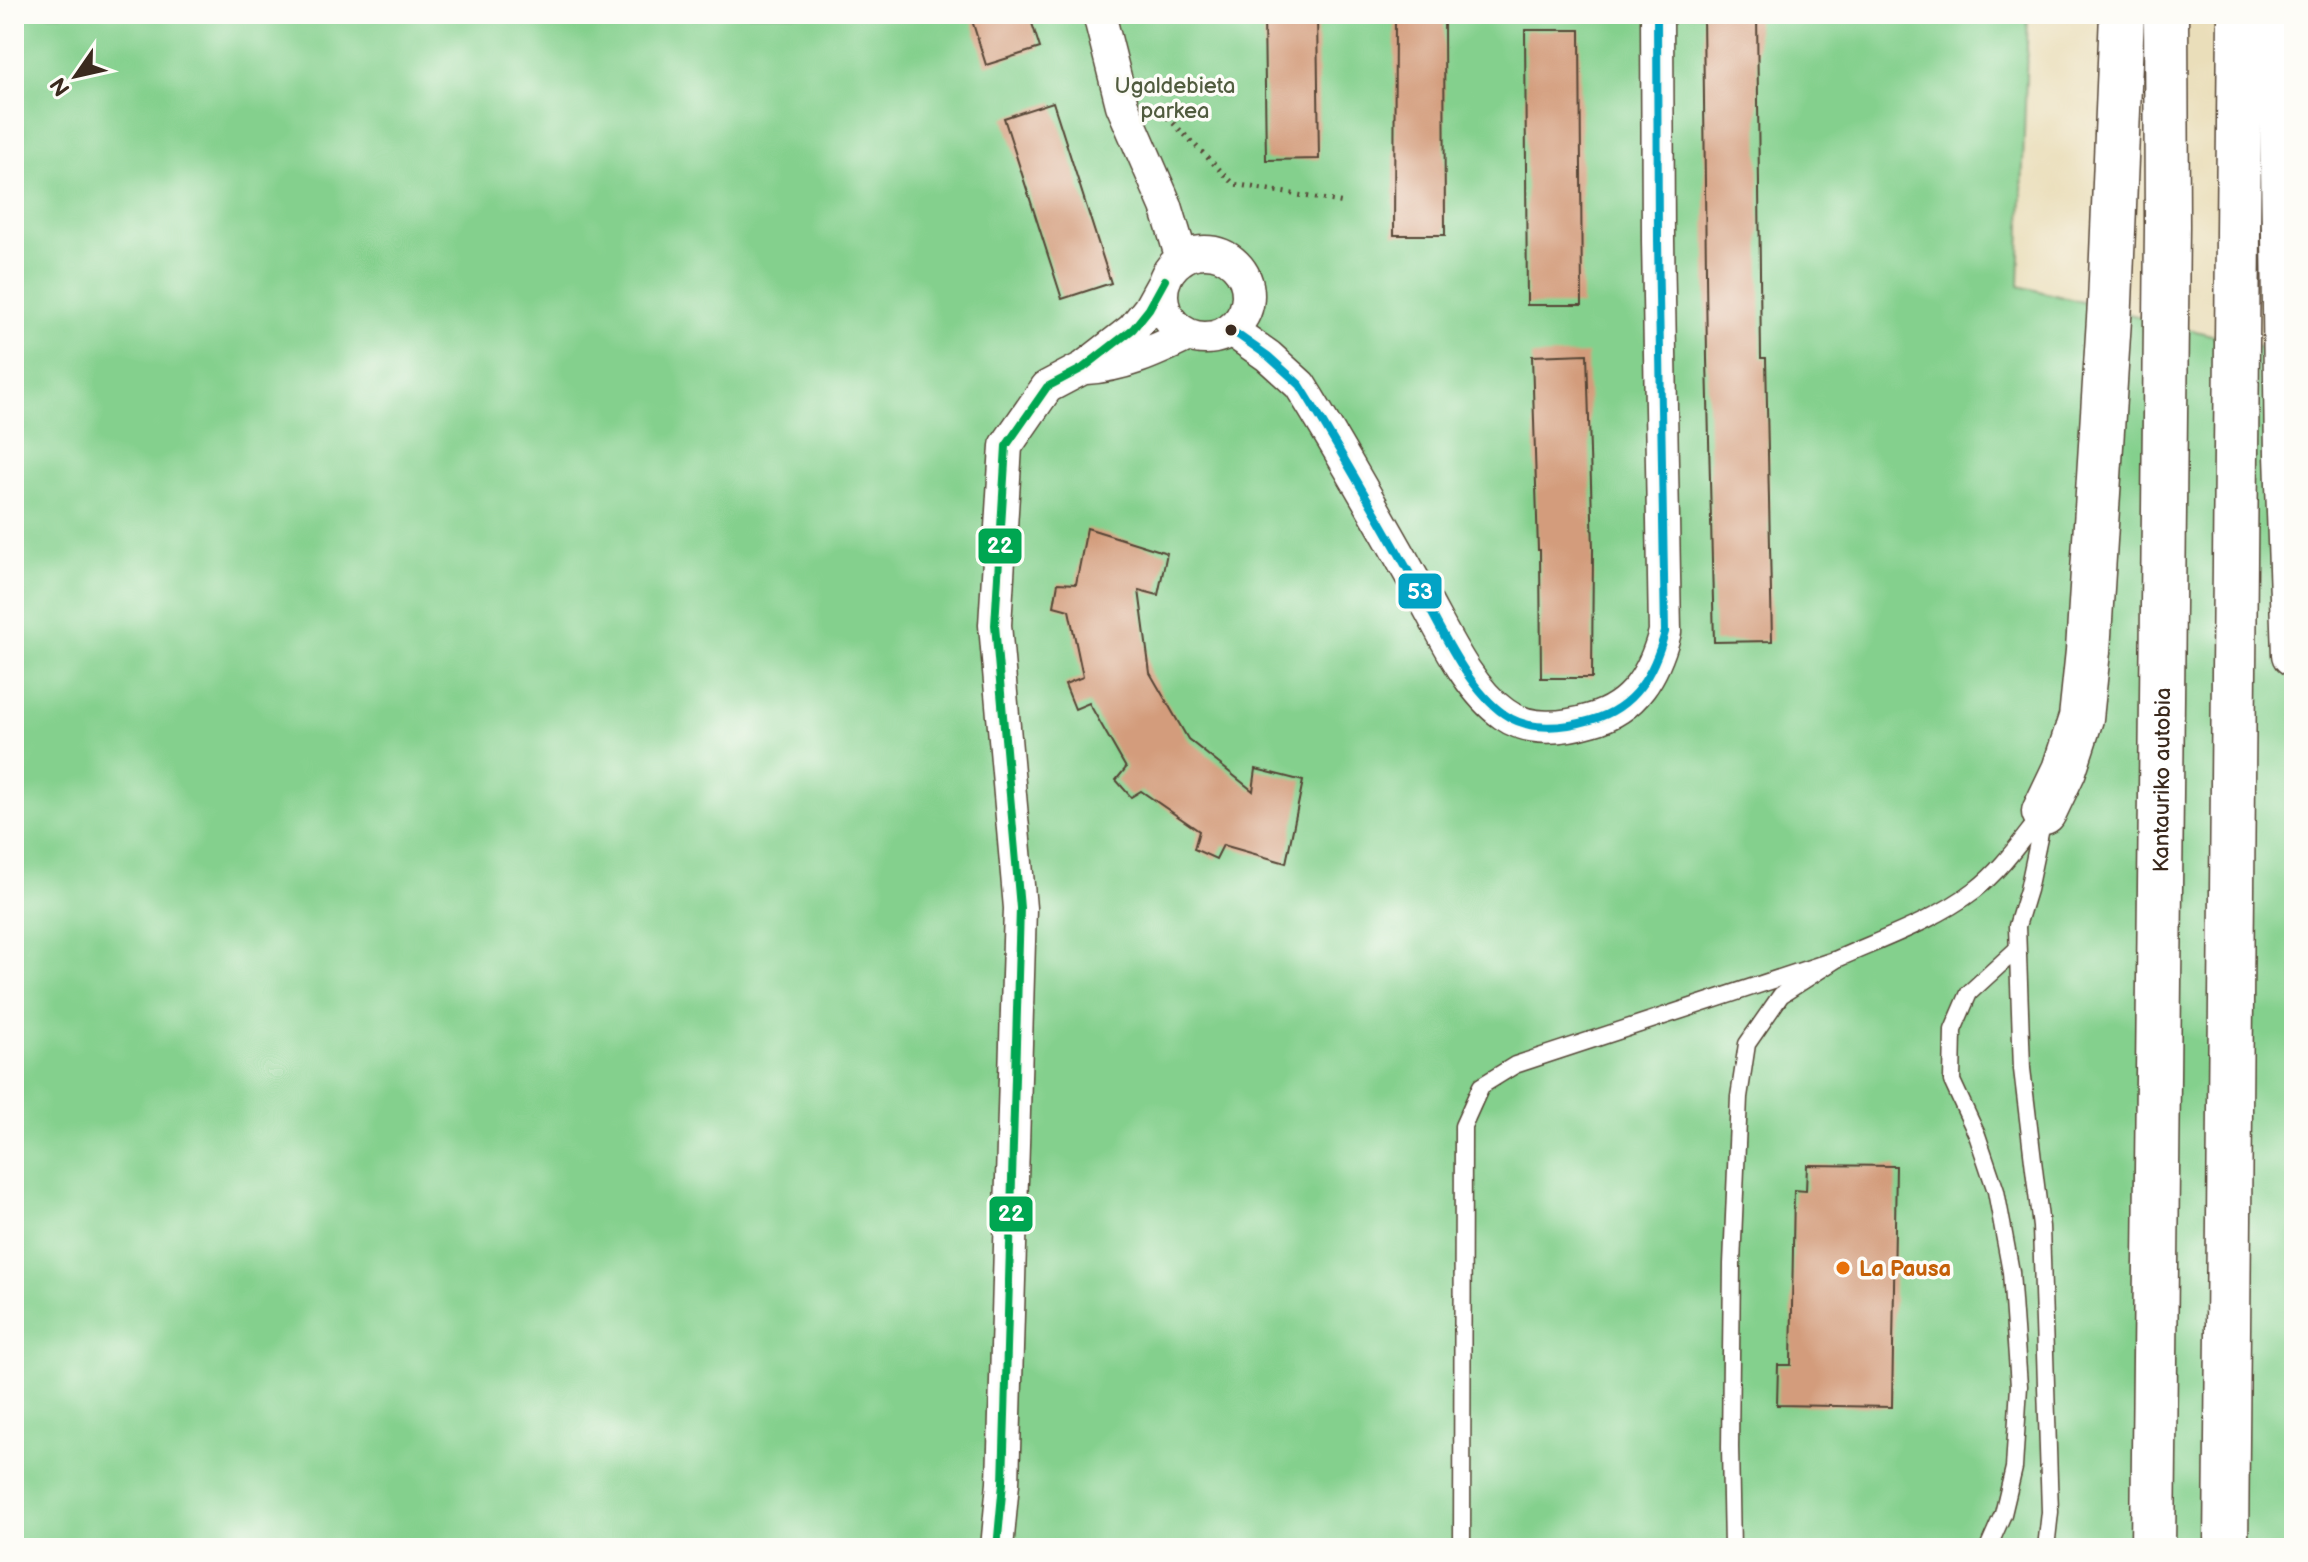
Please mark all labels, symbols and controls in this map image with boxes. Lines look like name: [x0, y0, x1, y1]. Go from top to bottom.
north arrow: [36, 36, 116, 116]
text: N: [45, 72, 76, 101]
park label: Ugaldebieta parkea: [1115, 73, 1235, 125]
unlabelled marker: [1223, 322, 1239, 338]
line badge: 22: [977, 527, 1023, 565]
text: 22: [987, 533, 1013, 560]
line badge: 53: [1397, 572, 1443, 610]
text: 53: [1407, 579, 1433, 606]
street label: Kantauriko autobia: [2148, 687, 2177, 873]
line badge: 22: [988, 1195, 1034, 1233]
text: 22: [998, 1201, 1024, 1228]
place label: La Pausa: [1859, 1256, 1951, 1283]
marker: La Pausa: [1834, 1259, 1852, 1277]

